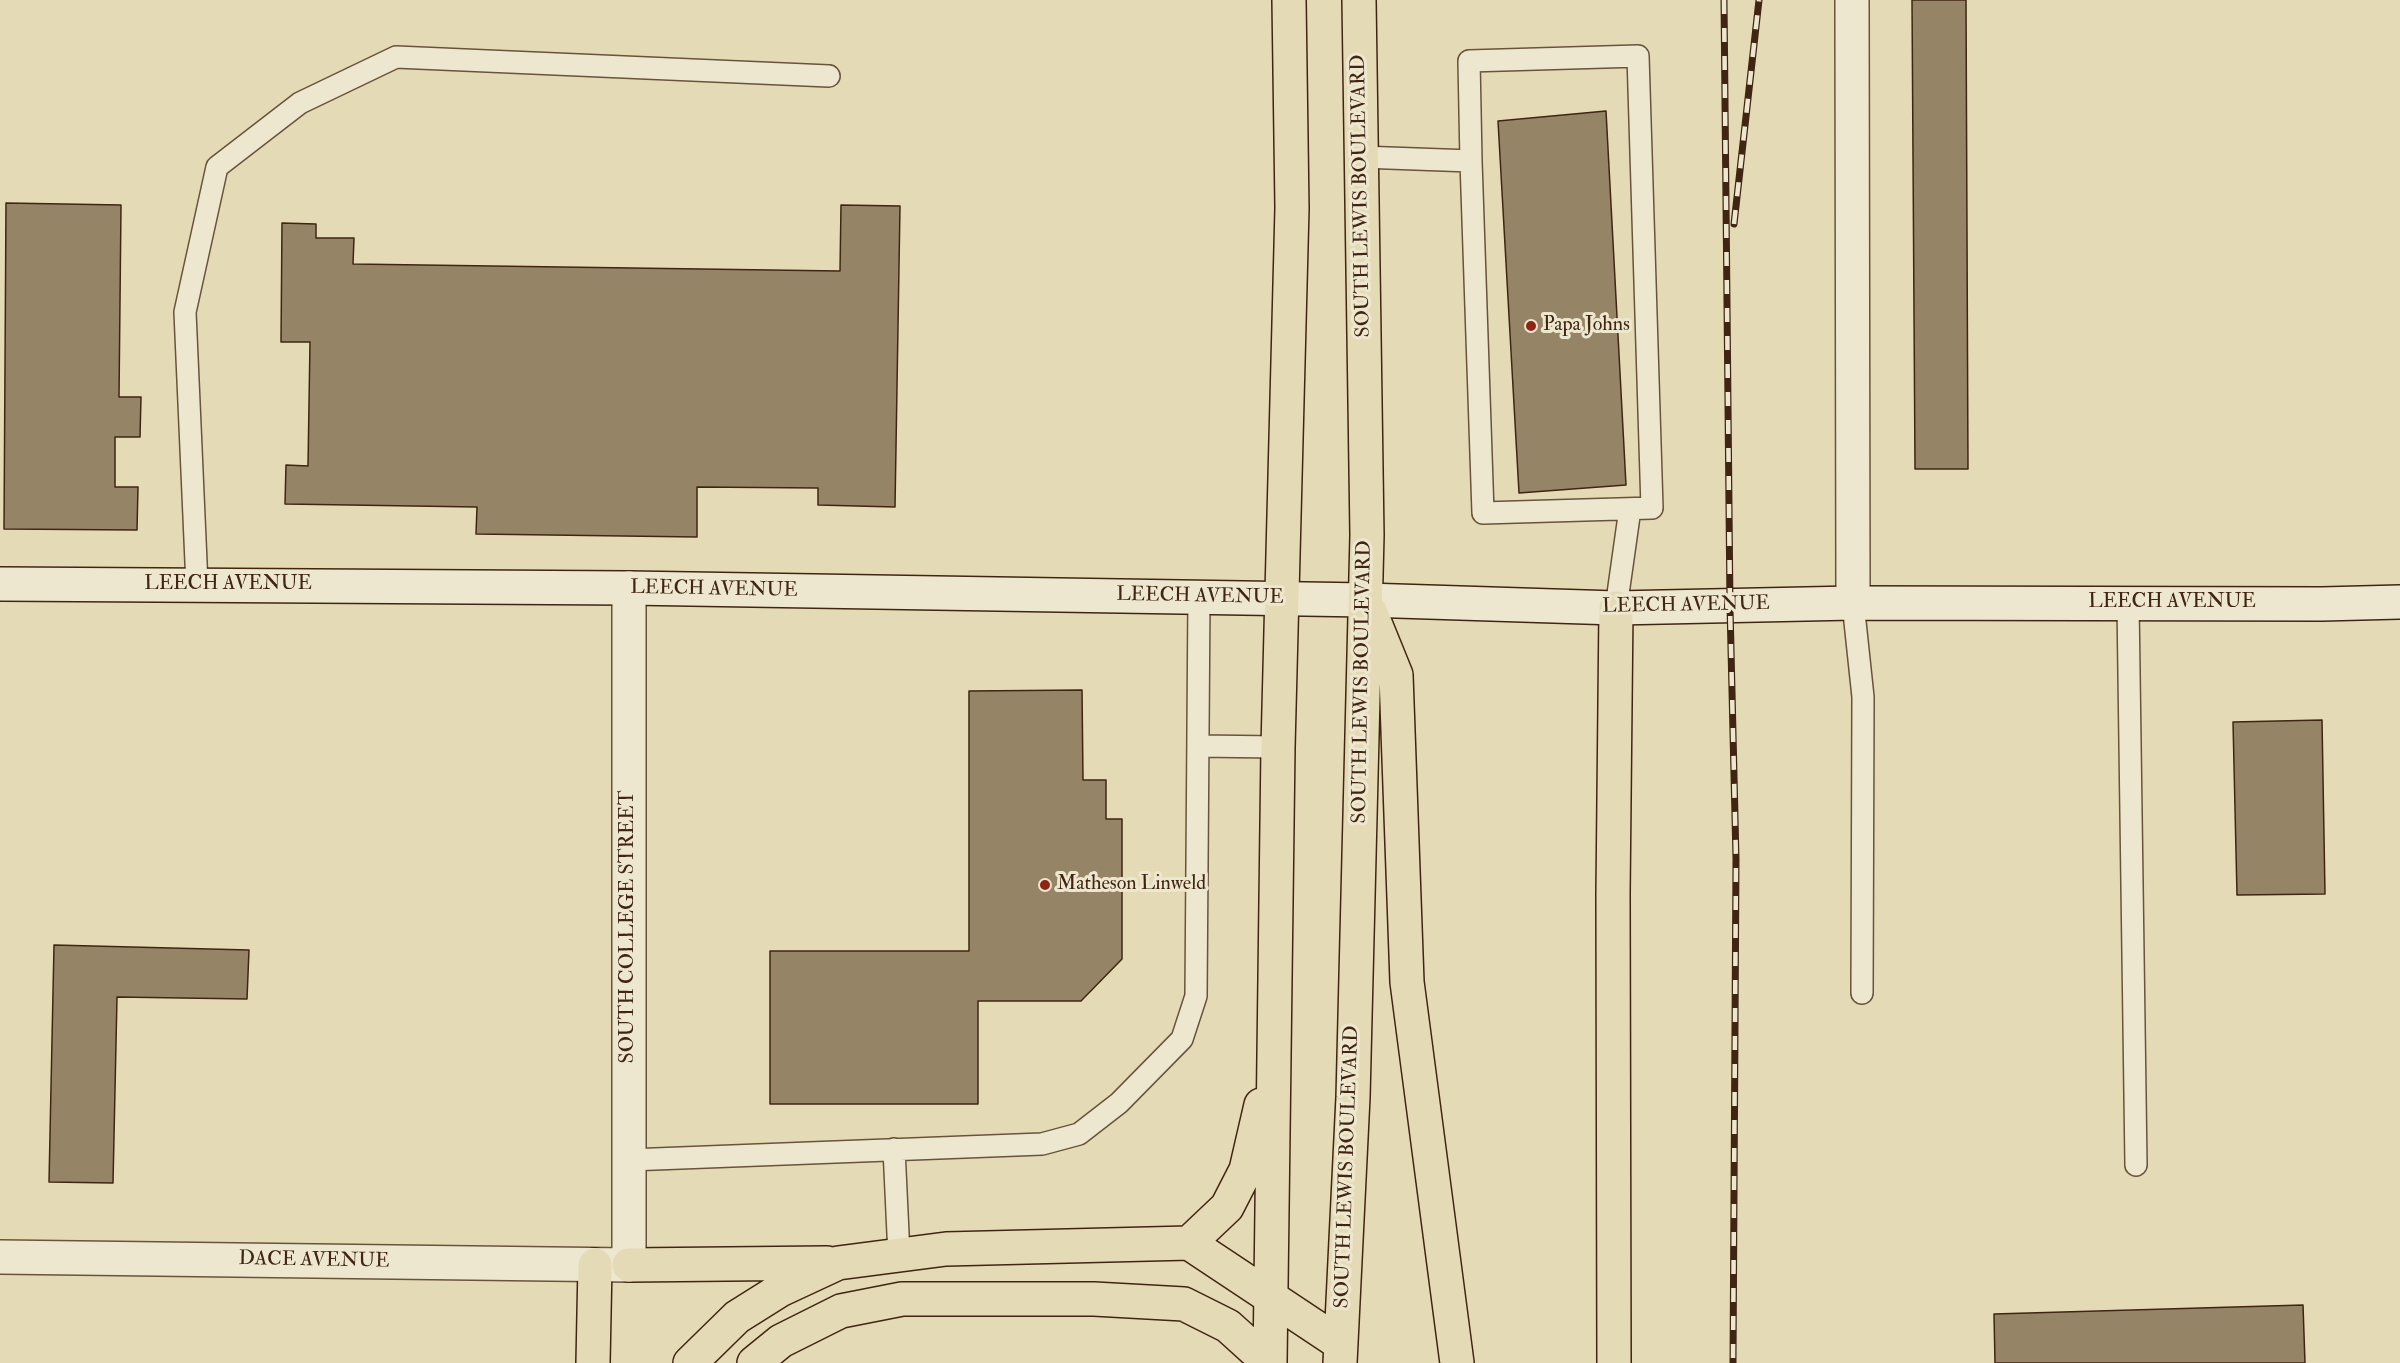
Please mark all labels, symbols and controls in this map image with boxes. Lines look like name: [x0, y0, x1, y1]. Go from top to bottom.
street label: SOUTH LEWIS BOULEVARD: [1348, 54, 1376, 338]
place label: Papa Johns: [1543, 314, 1630, 338]
marker: Papa Johns: [1524, 319, 1538, 333]
street label: SOUTH LEWIS BOULEVARD: [1349, 540, 1377, 824]
street label: LEECH AVENUE: [144, 573, 312, 597]
street label: LEECH AVENUE: [630, 577, 798, 603]
street label: LEECH AVENUE: [1116, 584, 1284, 610]
street label: LEECH AVENUE: [2088, 591, 2256, 615]
street label: LEECH AVENUE: [1602, 593, 1770, 619]
street label: SOUTH COLLEGE STREET: [617, 791, 641, 1063]
place label: Matheson Linweld: [1057, 873, 1206, 897]
marker: Matheson Linweld: [1038, 878, 1052, 892]
street label: SOUTH LEWIS BOULEVARD: [1331, 1025, 1365, 1309]
street label: DACE AVENUE: [238, 1248, 390, 1274]

